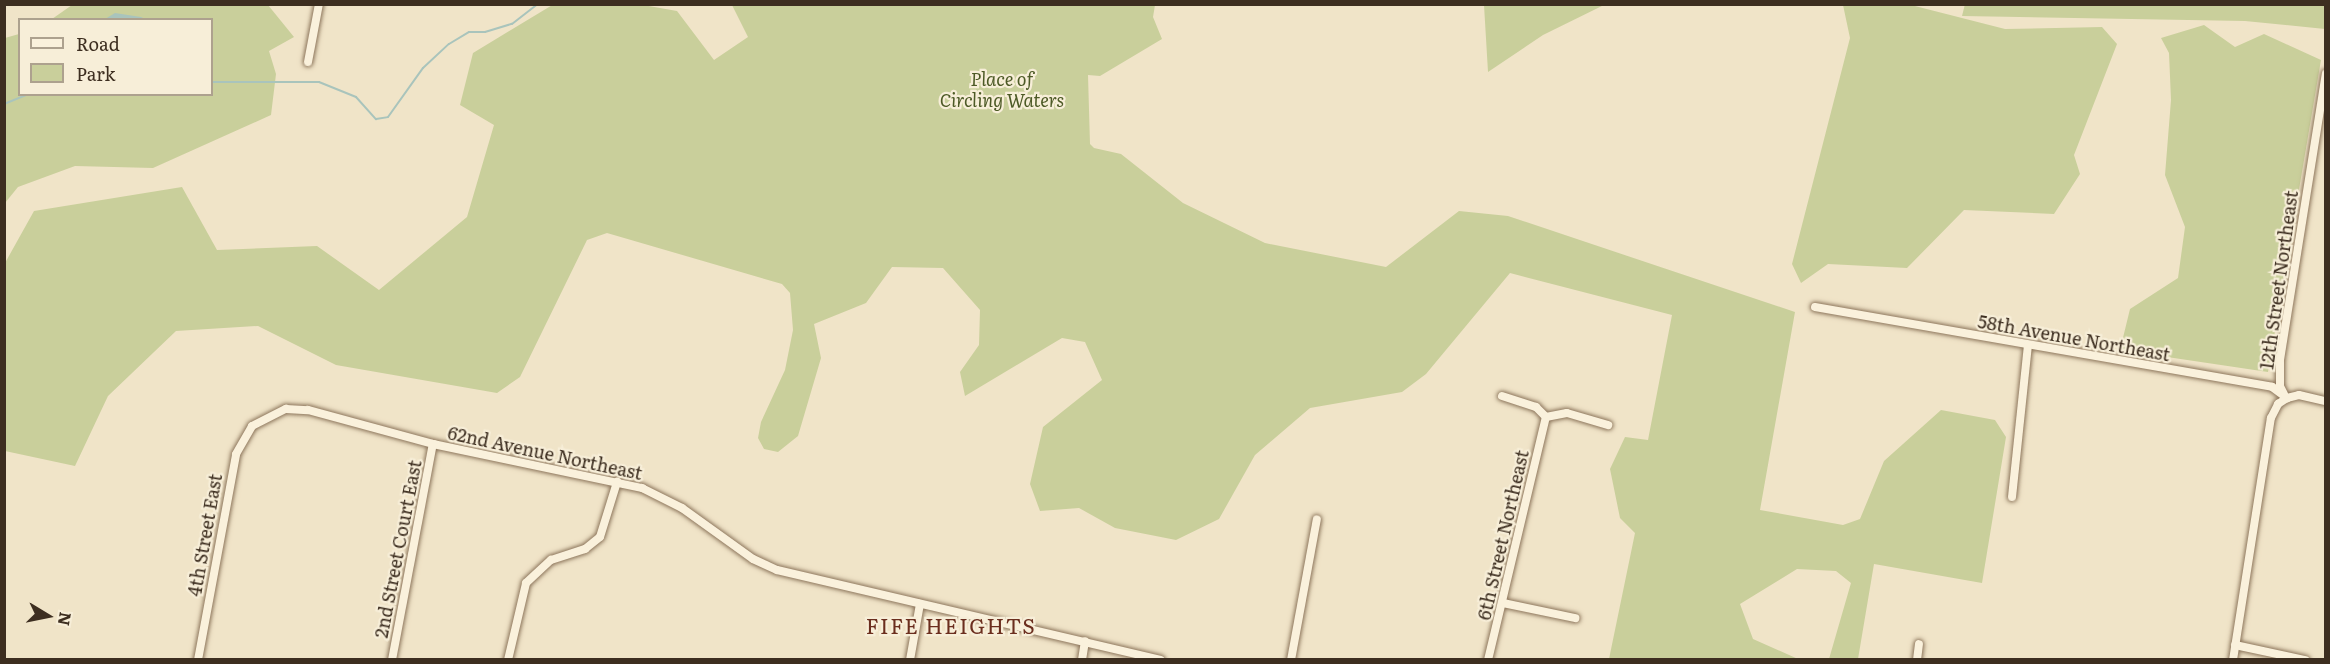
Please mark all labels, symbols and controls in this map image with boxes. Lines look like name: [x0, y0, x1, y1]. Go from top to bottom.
legend: [18, 18, 213, 96]
text: Road: [76, 30, 120, 57]
text: Park: [76, 60, 115, 87]
park label: Place of Circling Waters: [940, 69, 1064, 112]
street label: 12th Street Northeast: [2256, 189, 2302, 371]
street label: 58th Avenue Northeast: [1976, 310, 2172, 366]
street label: 62nd Avenue Northeast: [446, 422, 644, 484]
street label: 6th Street Northeast: [1473, 448, 1533, 622]
street label: 2nd Street Court East: [370, 458, 426, 640]
street label: 4th Street East: [184, 472, 226, 598]
north arrow: [18, 586, 78, 646]
text: N: [53, 610, 79, 628]
district label: FIFE HEIGHTS: [866, 612, 1036, 638]

